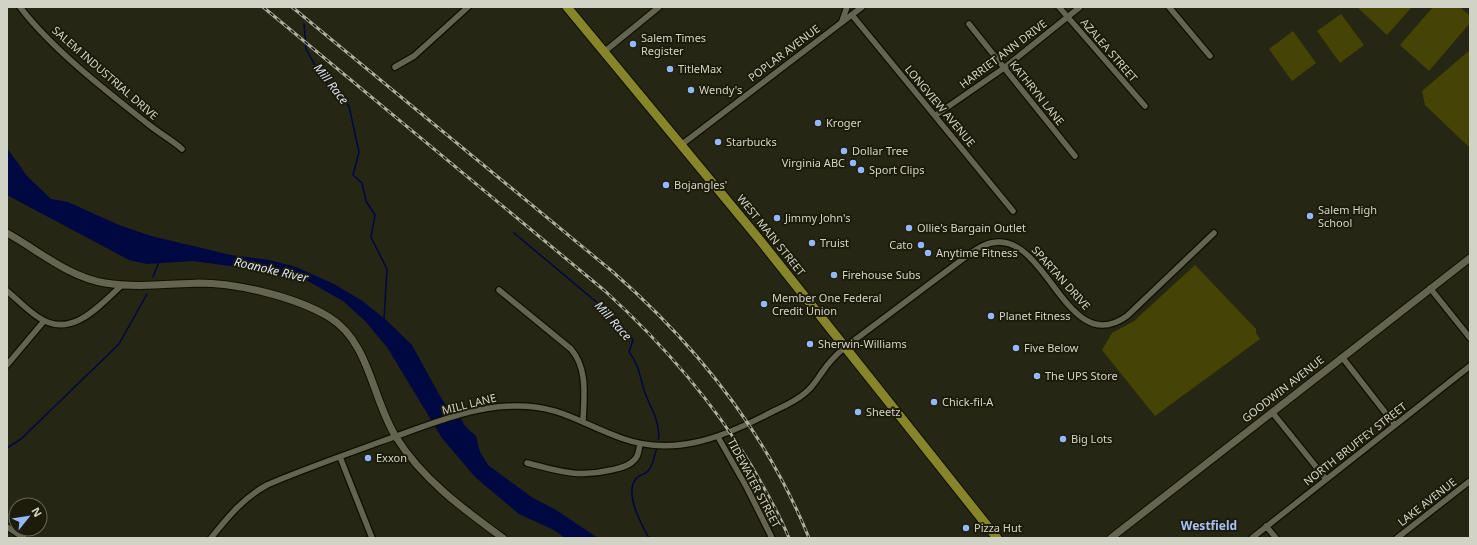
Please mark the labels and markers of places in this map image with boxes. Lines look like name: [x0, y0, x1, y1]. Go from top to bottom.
place label: Salem Times Register: [641, 30, 706, 58]
marker: Salem Times Register: [628, 39, 638, 49]
place label: TitleMax: [678, 61, 722, 76]
marker: TitleMax: [665, 64, 675, 74]
place label: Wendy's: [699, 82, 742, 97]
marker: Wendy's: [686, 85, 696, 95]
place label: Kroger: [826, 115, 862, 130]
marker: Kroger: [813, 118, 823, 128]
place label: Starbucks: [726, 134, 777, 149]
marker: Starbucks: [713, 137, 723, 147]
place label: Dollar Tree: [852, 143, 908, 158]
marker: Dollar Tree: [839, 146, 849, 156]
place label: Virginia ABC: [782, 155, 845, 170]
marker: Virginia ABC: [848, 158, 858, 168]
place label: Sport Clips: [869, 162, 925, 177]
marker: Sport Clips: [856, 165, 866, 175]
place label: Bojangles': [674, 177, 727, 192]
marker: Bojangles': [661, 180, 671, 190]
place label: Salem High School: [1318, 202, 1377, 230]
place label: Jimmy John's: [784, 210, 850, 225]
marker: Salem High School: [1305, 211, 1315, 221]
marker: Jimmy John's: [772, 213, 782, 223]
place label: Ollie's Bargain Outlet: [917, 220, 1026, 235]
marker: Ollie's Bargain Outlet: [904, 223, 914, 233]
place label: Truist: [820, 235, 849, 250]
place label: Cato: [889, 237, 913, 252]
marker: Truist: [807, 238, 817, 248]
marker: Cato: [916, 240, 926, 250]
place label: Anytime Fitness: [936, 245, 1018, 260]
marker: Anytime Fitness: [923, 248, 933, 258]
place label: Firehouse Subs: [842, 267, 921, 282]
marker: Firehouse Subs: [829, 270, 839, 280]
place label: Member One Federal Credit Union: [772, 290, 882, 318]
marker: Member One Federal Credit Union: [759, 299, 769, 309]
place label: Planet Fitness: [999, 308, 1071, 323]
marker: Planet Fitness: [986, 311, 996, 321]
place label: Sherwin-Williams: [818, 336, 907, 351]
marker: Sherwin-Williams: [805, 339, 815, 349]
place label: Five Below: [1024, 340, 1079, 355]
marker: Five Below: [1011, 343, 1021, 353]
place label: The UPS Store: [1045, 368, 1118, 383]
marker: The UPS Store: [1032, 371, 1042, 381]
place label: Chick-fil-A: [942, 394, 994, 409]
marker: Chick-fil-A: [929, 397, 939, 407]
place label: Sheetz: [866, 404, 900, 419]
marker: Sheetz: [853, 407, 863, 417]
place label: Big Lots: [1071, 431, 1112, 446]
marker: Big Lots: [1058, 434, 1068, 444]
place label: Exxon: [376, 450, 407, 465]
marker: Exxon: [363, 453, 373, 463]
place label: Pizza Hut: [974, 520, 1022, 535]
marker: Pizza Hut: [961, 523, 971, 533]

